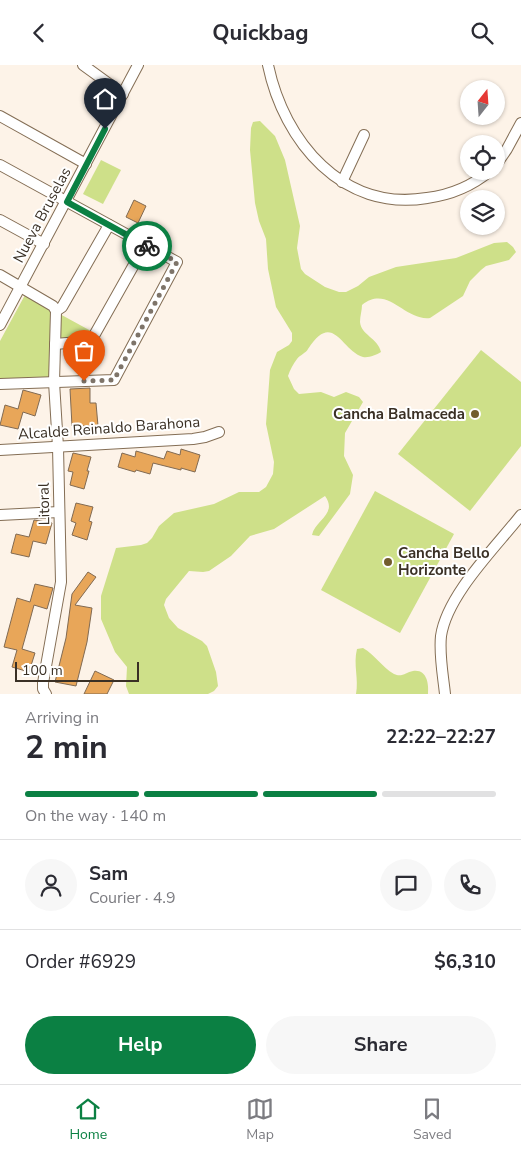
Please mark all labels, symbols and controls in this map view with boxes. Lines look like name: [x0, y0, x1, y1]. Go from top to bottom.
text: Quickbag: [212, 18, 309, 48]
icon: back: [25, 19, 53, 47]
icon: search: [468, 19, 496, 47]
pin: [84, 78, 126, 129]
north arrow: [460, 80, 505, 125]
map controls: [460, 80, 505, 235]
icon: home: [91, 85, 119, 113]
button: locate: [460, 135, 505, 180]
street label: Nueva Bruselas: [8, 164, 76, 266]
button: layers: [460, 190, 505, 235]
courier: [122, 221, 172, 271]
icon: bike: [133, 232, 161, 260]
pin: [63, 330, 105, 381]
icon: bag: [70, 337, 98, 365]
place label: Cancha Balmaceda: [333, 404, 465, 424]
marker: Cancha Balmaceda: [469, 408, 481, 420]
street label: Alcalde Reinaldo Barahona: [17, 412, 201, 444]
street label: Litoral: [34, 482, 54, 526]
place label: Cancha Bello Horizonte: [398, 543, 490, 580]
marker: Cancha Bello Horizonte: [382, 556, 394, 568]
scale bar: [15, 659, 139, 682]
text: 100 m: [22, 661, 63, 680]
text: Arriving in: [25, 707, 99, 729]
text: 22:22–22:27: [386, 724, 496, 750]
text: 2 min: [25, 726, 108, 769]
text: On the way · 140 m: [25, 805, 166, 827]
button: person: [25, 859, 77, 911]
button: chat: [380, 859, 432, 911]
button: phone: [444, 859, 496, 911]
text: Sam: [89, 861, 128, 887]
text: Courier · 4.9: [89, 887, 175, 909]
text: Order #6929: [25, 949, 136, 975]
text: $6,310: [434, 949, 496, 975]
button: Help: [25, 1016, 256, 1074]
button: Share: [266, 1016, 496, 1074]
tab: Home: [69, 1095, 107, 1144]
tab: Map: [246, 1095, 274, 1144]
tab: Saved: [413, 1095, 452, 1144]

